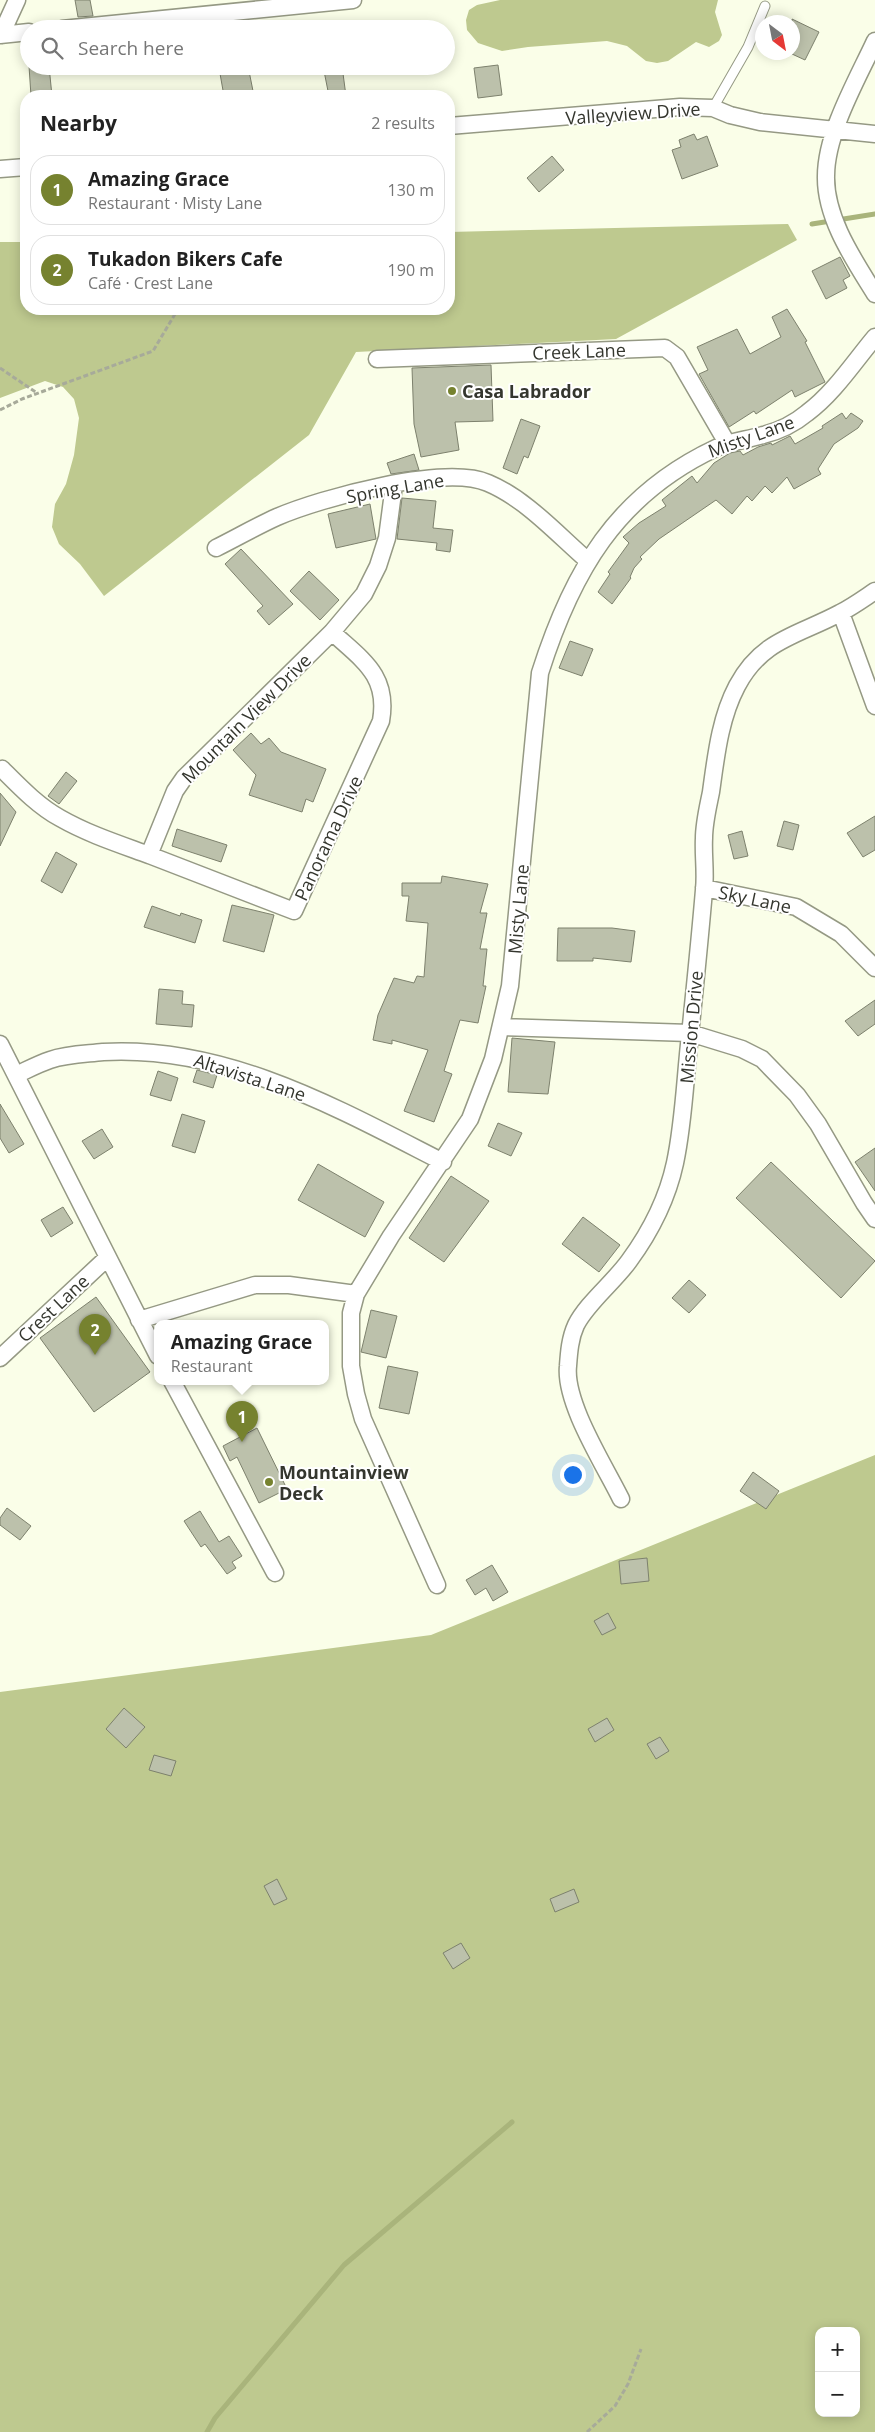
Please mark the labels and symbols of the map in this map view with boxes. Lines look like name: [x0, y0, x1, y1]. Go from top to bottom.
north arrow: [755, 15, 800, 60]
street label: Valleyview Drive: [565, 96, 701, 130]
street label: Creek Lane: [532, 337, 626, 365]
place label: Casa Labrador: [462, 379, 591, 403]
marker: Casa Labrador: [446, 385, 458, 397]
street label: Misty Lane: [705, 409, 797, 463]
street label: Spring Lane: [344, 468, 446, 508]
street label: Mountain View Drive: [176, 648, 316, 788]
street label: Panorama Drive: [288, 772, 368, 904]
street label: Misty Lane: [502, 863, 534, 955]
street label: Sky Lane: [717, 880, 793, 918]
street label: Mission Drive: [674, 970, 708, 1084]
street label: Altavista Lane: [191, 1048, 309, 1106]
street label: Crest Lane: [12, 1269, 94, 1347]
pin: 2: [79, 1314, 111, 1355]
pin: 1: [226, 1401, 258, 1442]
place label: Mountainview Deck: [279, 1460, 409, 1505]
your location: [560, 1462, 586, 1488]
marker: Mountainview Deck: [263, 1476, 275, 1488]

